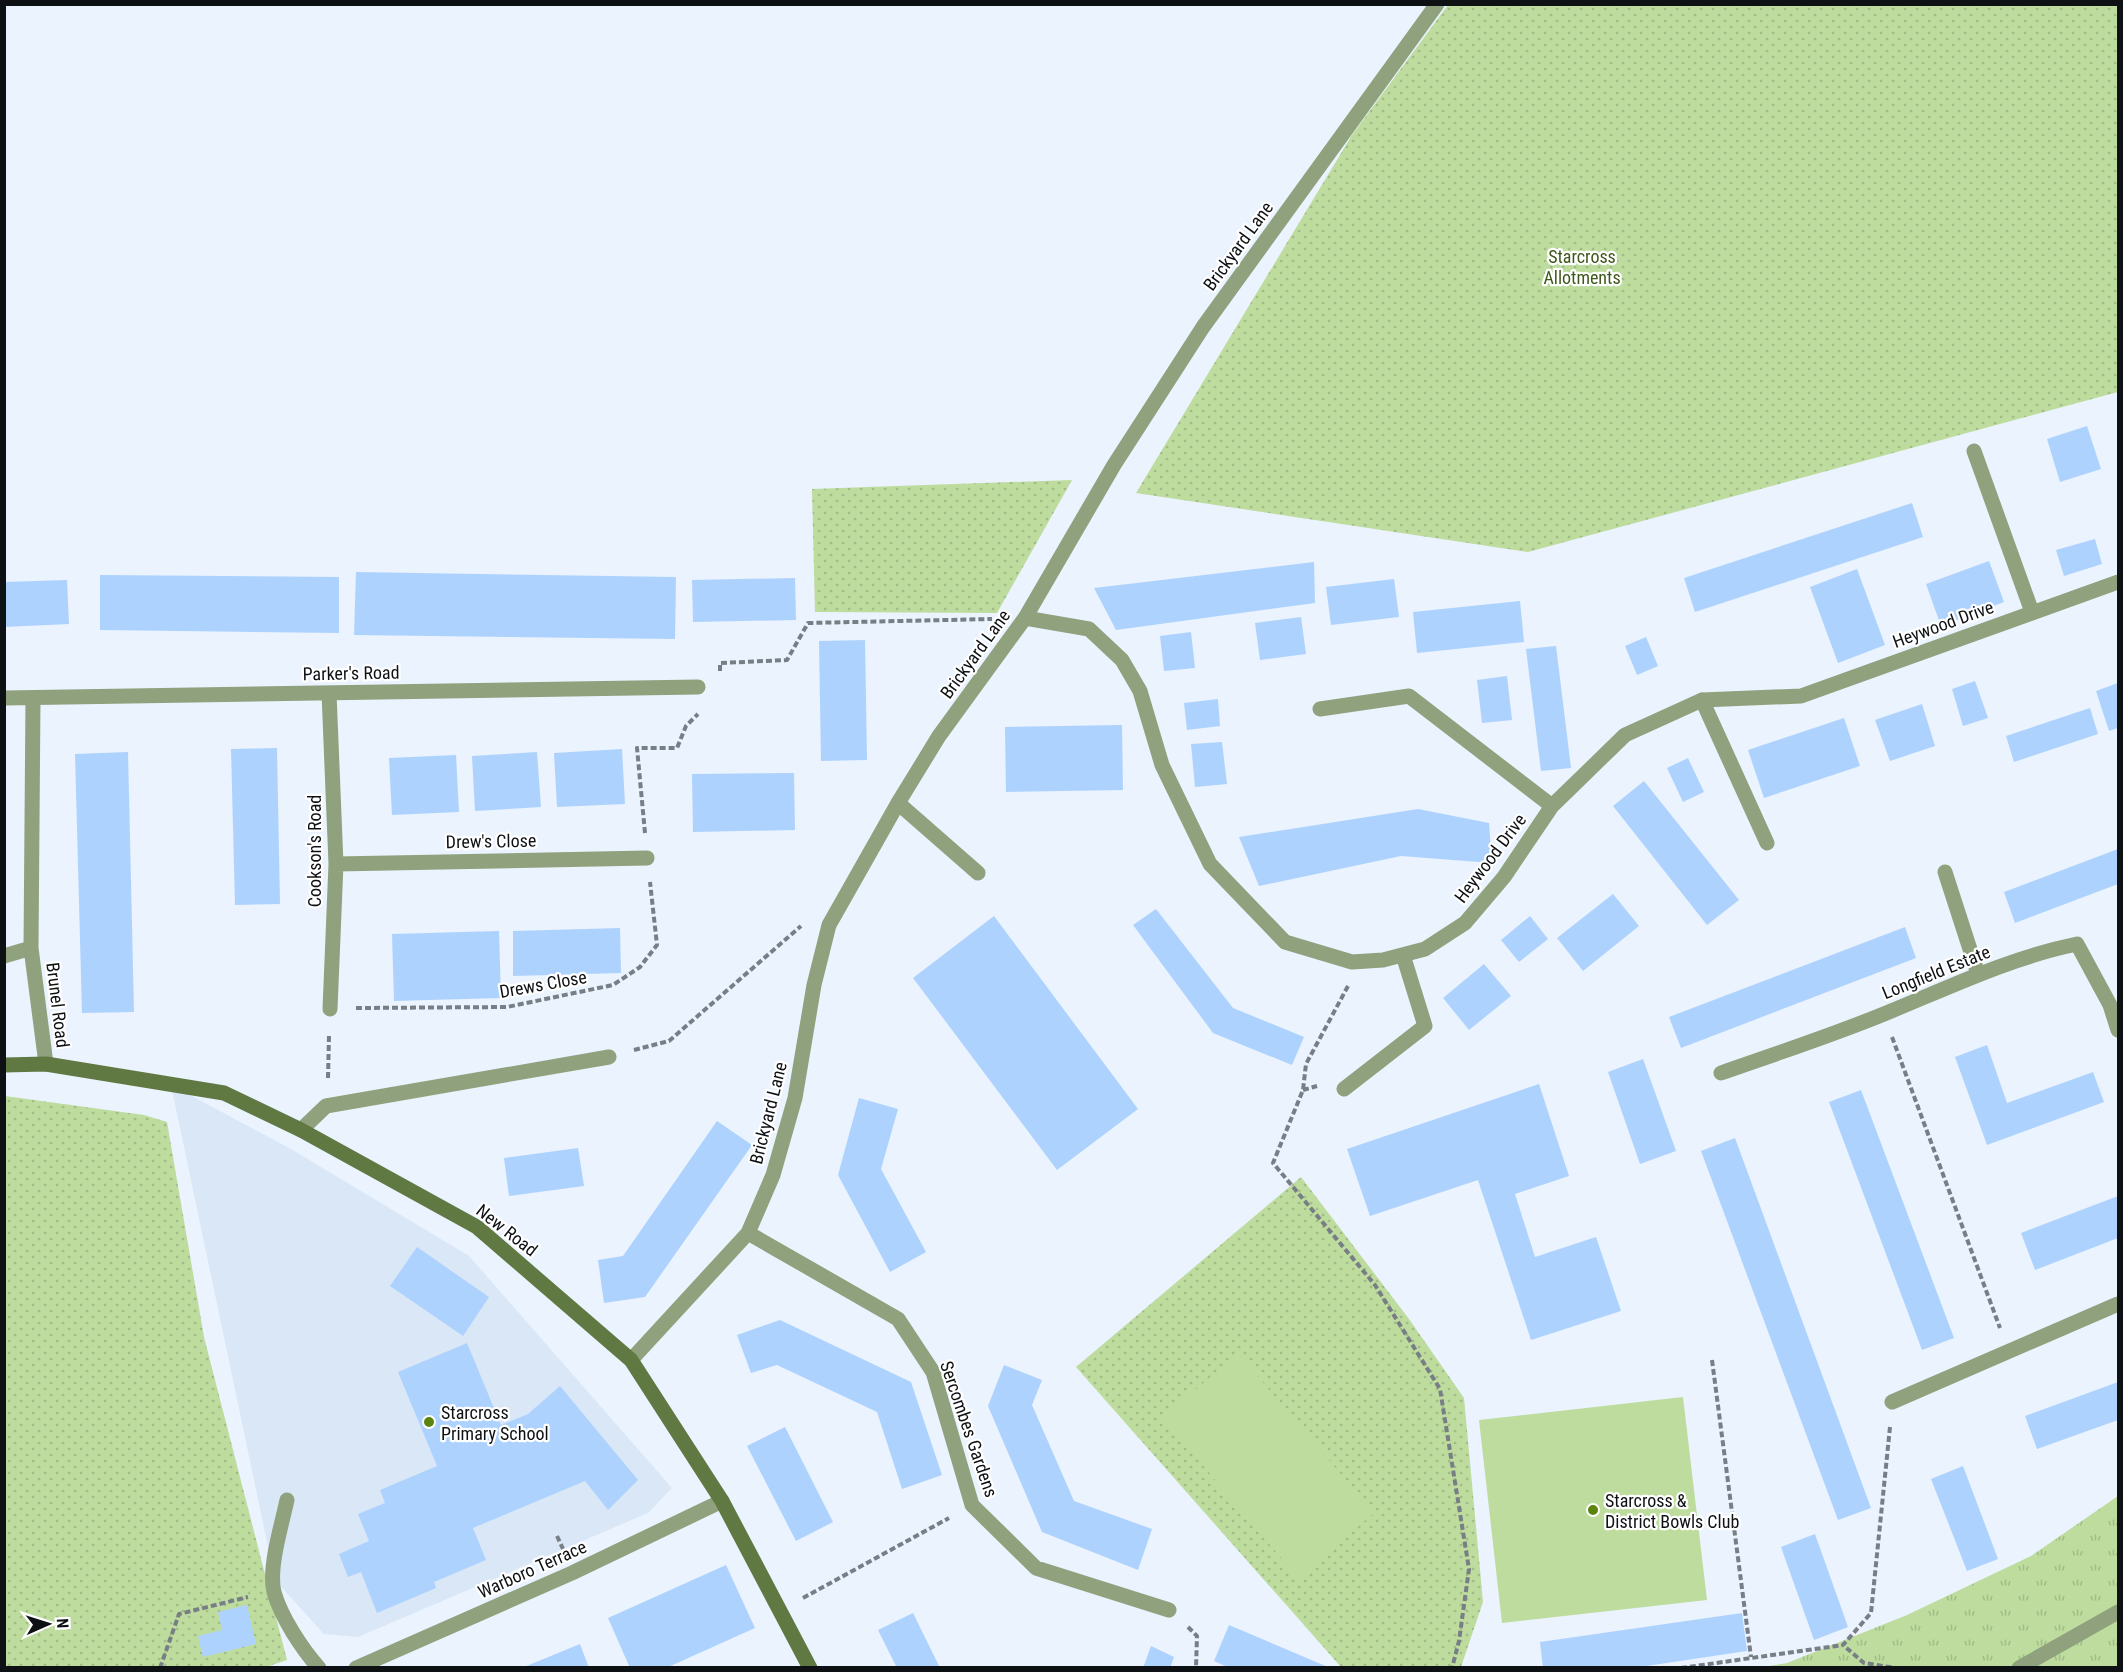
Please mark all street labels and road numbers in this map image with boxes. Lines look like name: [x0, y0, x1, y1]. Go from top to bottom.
street label: Brickyard Lane: [1199, 198, 1277, 294]
street label: Heywood Drive: [1890, 596, 1996, 652]
street label: Brickyard Lane: [936, 606, 1014, 702]
street label: Parker's Road: [302, 662, 400, 684]
street label: Cookson's Road: [304, 795, 325, 907]
street label: Heywood Drive: [1450, 809, 1530, 907]
street label: Drew's Close: [446, 830, 536, 852]
street label: Longfield Estate: [1879, 941, 1993, 1003]
street label: Brunel Road: [42, 961, 74, 1049]
street label: Drews Close: [498, 966, 588, 1002]
street label: Brickyard Lane: [745, 1060, 791, 1166]
street label: New Road: [472, 1200, 542, 1260]
street label: Sercombes Gardens: [936, 1358, 1002, 1500]
street label: Warboro Terrace: [475, 1536, 589, 1602]

